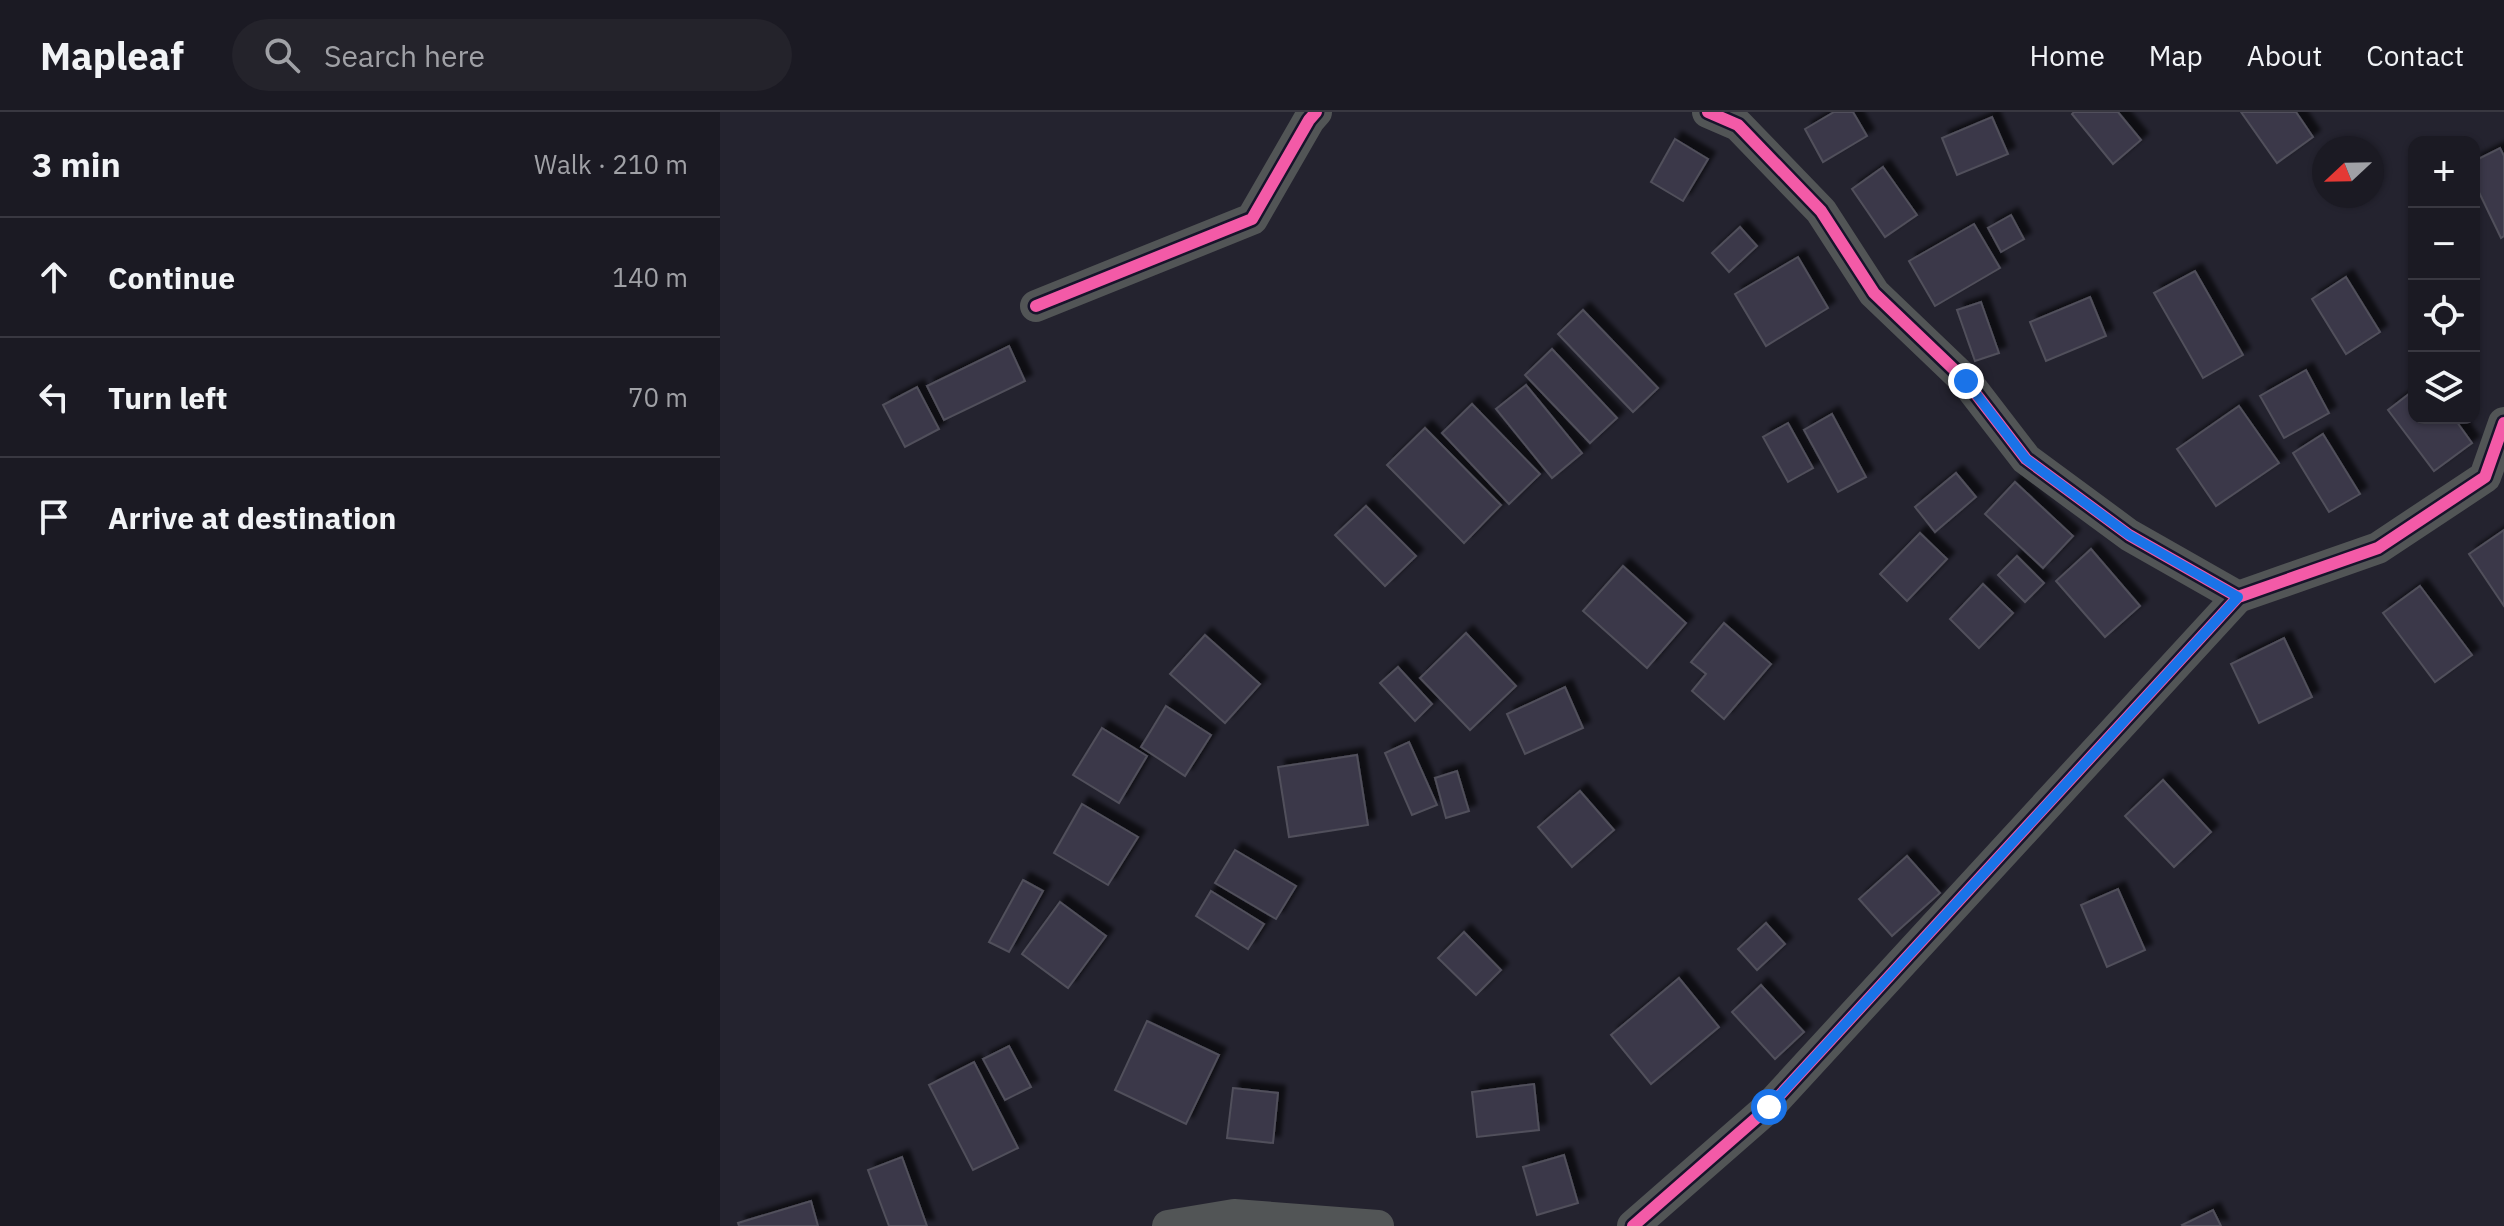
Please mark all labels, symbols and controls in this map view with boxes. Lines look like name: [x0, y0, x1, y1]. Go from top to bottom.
search box: [232, 19, 792, 91]
text: Mapleaf: [40, 31, 184, 80]
icon: search: [260, 33, 304, 77]
text: Search here: [324, 36, 485, 75]
text: Home: [2029, 37, 2105, 74]
text: Map: [2149, 37, 2203, 74]
text: About: [2247, 37, 2322, 74]
text: Contact: [2366, 37, 2464, 74]
north arrow: [2312, 136, 2384, 208]
map controls: [2408, 136, 2480, 424]
button: +: [2408, 136, 2480, 208]
text: 3 min: [32, 142, 121, 186]
text: Walk · 210 m: [534, 147, 688, 181]
button: −: [2408, 208, 2480, 280]
icon: ahead: [32, 255, 76, 299]
text: Continue: [108, 258, 235, 297]
text: 140 m: [612, 260, 688, 294]
button: locate: [2408, 280, 2480, 352]
button: layers: [2408, 352, 2480, 424]
route end: [1948, 363, 1984, 399]
icon: left: [32, 375, 76, 419]
text: Turn left: [108, 378, 227, 417]
text: 70 m: [628, 380, 688, 414]
icon: arrive: [32, 495, 76, 539]
text: Arrive at destination: [108, 498, 396, 537]
route start: [1751, 1089, 1787, 1125]

